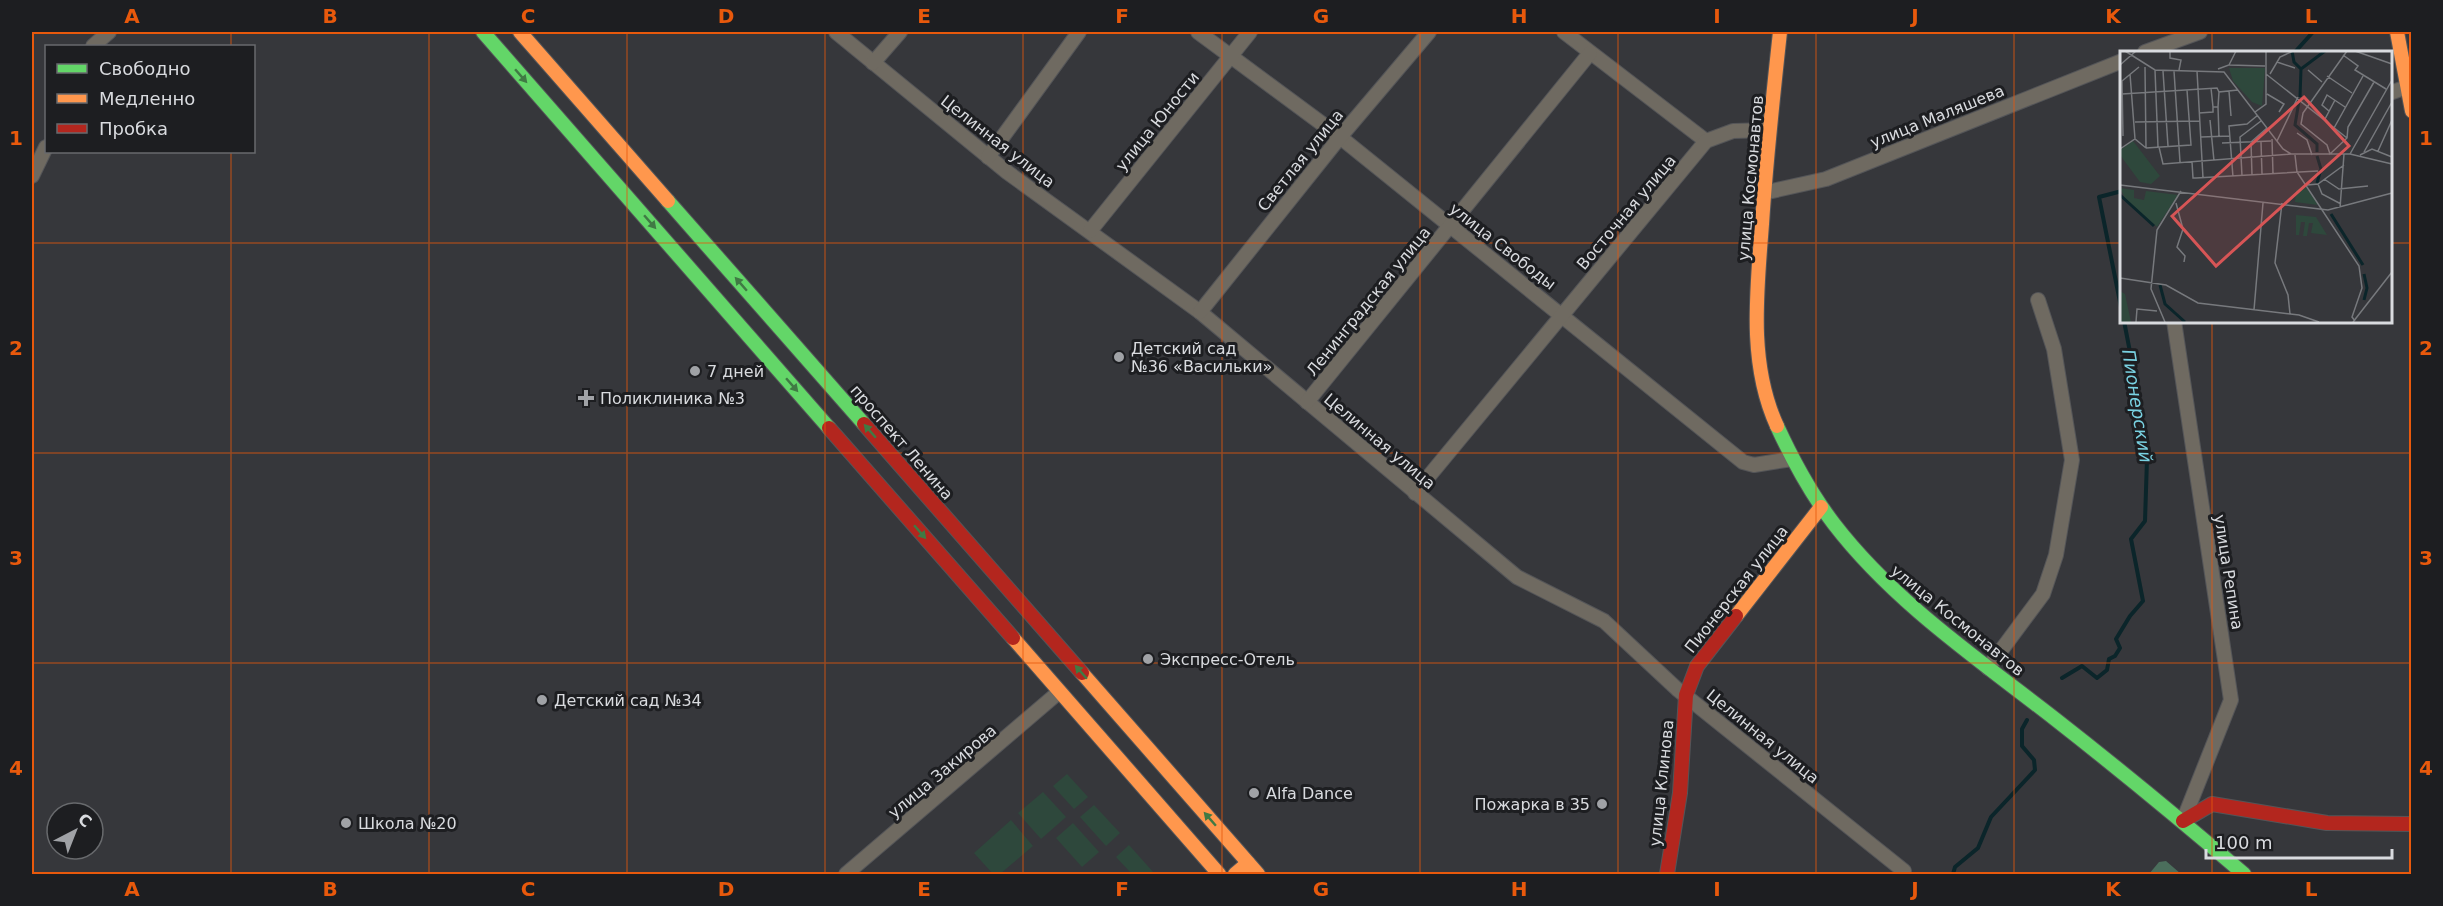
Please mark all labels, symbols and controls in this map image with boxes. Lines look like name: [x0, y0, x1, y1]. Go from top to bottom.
text: A: [124, 4, 140, 28]
text: B: [322, 4, 338, 28]
text: C: [521, 4, 535, 28]
text: D: [718, 4, 734, 28]
text: E: [917, 4, 931, 28]
text: F: [1115, 4, 1129, 28]
text: G: [1313, 4, 1329, 28]
text: H: [1511, 4, 1527, 28]
text: I: [1713, 4, 1721, 28]
text: J: [1909, 4, 1919, 28]
text: K: [2105, 4, 2122, 28]
text: L: [2305, 4, 2318, 28]
legend: [45, 45, 255, 153]
inset map: [2120, 51, 2392, 322]
text: Свободно: [99, 58, 191, 79]
one-way arrow: [514, 68, 527, 83]
street label: улица Юности: [1112, 68, 1203, 175]
street label: улица Маляшева: [1867, 81, 2007, 152]
text: Медленно: [99, 88, 195, 109]
street label: Целинная улица: [937, 91, 1058, 192]
street label: улица Космонавтов: [1734, 95, 1767, 262]
street label: Светлая улица: [1254, 106, 1347, 215]
text: Пробка: [99, 118, 168, 139]
text: 1: [9, 126, 23, 150]
text: 1: [2419, 126, 2433, 150]
street label: Восточная улица: [1573, 151, 1680, 274]
street label: улица Свободы: [1446, 199, 1560, 294]
one-way arrow: [643, 215, 656, 230]
street label: Ленинградская улица: [1302, 223, 1434, 380]
one-way arrow: [735, 277, 748, 292]
text: 2: [9, 336, 23, 360]
text: 2: [2419, 336, 2433, 360]
place label: Детский сад №36 «Васильки»: [1131, 339, 1272, 376]
water label: Пионерский: [2118, 348, 2157, 464]
marker: Детский сад №36 «Васильки»: [1112, 350, 1126, 364]
place label: 7 дней: [707, 362, 764, 381]
marker: 7 дней: [688, 364, 702, 378]
one-way arrow: [785, 377, 798, 392]
street label: проспект Ленина: [846, 381, 957, 504]
marker: Поликлиника №3: [577, 389, 595, 407]
place label: Поликлиника №3: [600, 389, 745, 408]
street label: Целинная улица: [1320, 389, 1439, 493]
one-way arrow: [863, 423, 877, 438]
street label: улица Репина: [2210, 513, 2247, 631]
street label: Пионерская улица: [1681, 522, 1792, 657]
one-way arrow: [913, 524, 926, 539]
text: 3: [9, 546, 23, 570]
text: 3: [2419, 546, 2433, 570]
street label: улица Космонавтов: [1887, 561, 2028, 680]
place label: Экспресс-Отель: [1160, 650, 1295, 669]
marker: Экспресс-Отель: [1141, 652, 1155, 666]
one-way arrow: [1075, 665, 1088, 680]
street label: Целинная улица: [1703, 685, 1823, 788]
place label: Детский сад №34: [554, 691, 702, 710]
marker: Детский сад №34: [535, 693, 549, 707]
street label: улица Клинова: [1645, 719, 1678, 847]
street label: улица Закирова: [884, 721, 1000, 822]
text: 4: [9, 756, 23, 780]
text: 4: [2419, 756, 2433, 780]
place label: Alfa Dance: [1266, 784, 1353, 803]
marker: Alfa Dance: [1247, 786, 1261, 800]
place label: Пожарка в 35: [1474, 795, 1590, 814]
marker: Пожарка в 35: [1595, 797, 1609, 811]
north arrow: [45, 801, 105, 861]
text: С: [74, 809, 95, 831]
one-way arrow: [1203, 811, 1216, 827]
place label: Школа №20: [358, 814, 457, 833]
marker: Школа №20: [339, 816, 353, 830]
scale bar: [2206, 822, 2392, 860]
text: 100 m: [2215, 832, 2273, 853]
text: A: [124, 877, 140, 901]
text: B: [322, 877, 338, 901]
text: C: [521, 877, 535, 901]
text: D: [718, 877, 734, 901]
text: E: [917, 877, 931, 901]
text: F: [1115, 877, 1129, 901]
text: G: [1313, 877, 1329, 901]
text: H: [1511, 877, 1527, 901]
text: I: [1713, 877, 1721, 901]
text: J: [1909, 877, 1919, 901]
text: K: [2105, 877, 2122, 901]
text: L: [2305, 877, 2318, 901]

